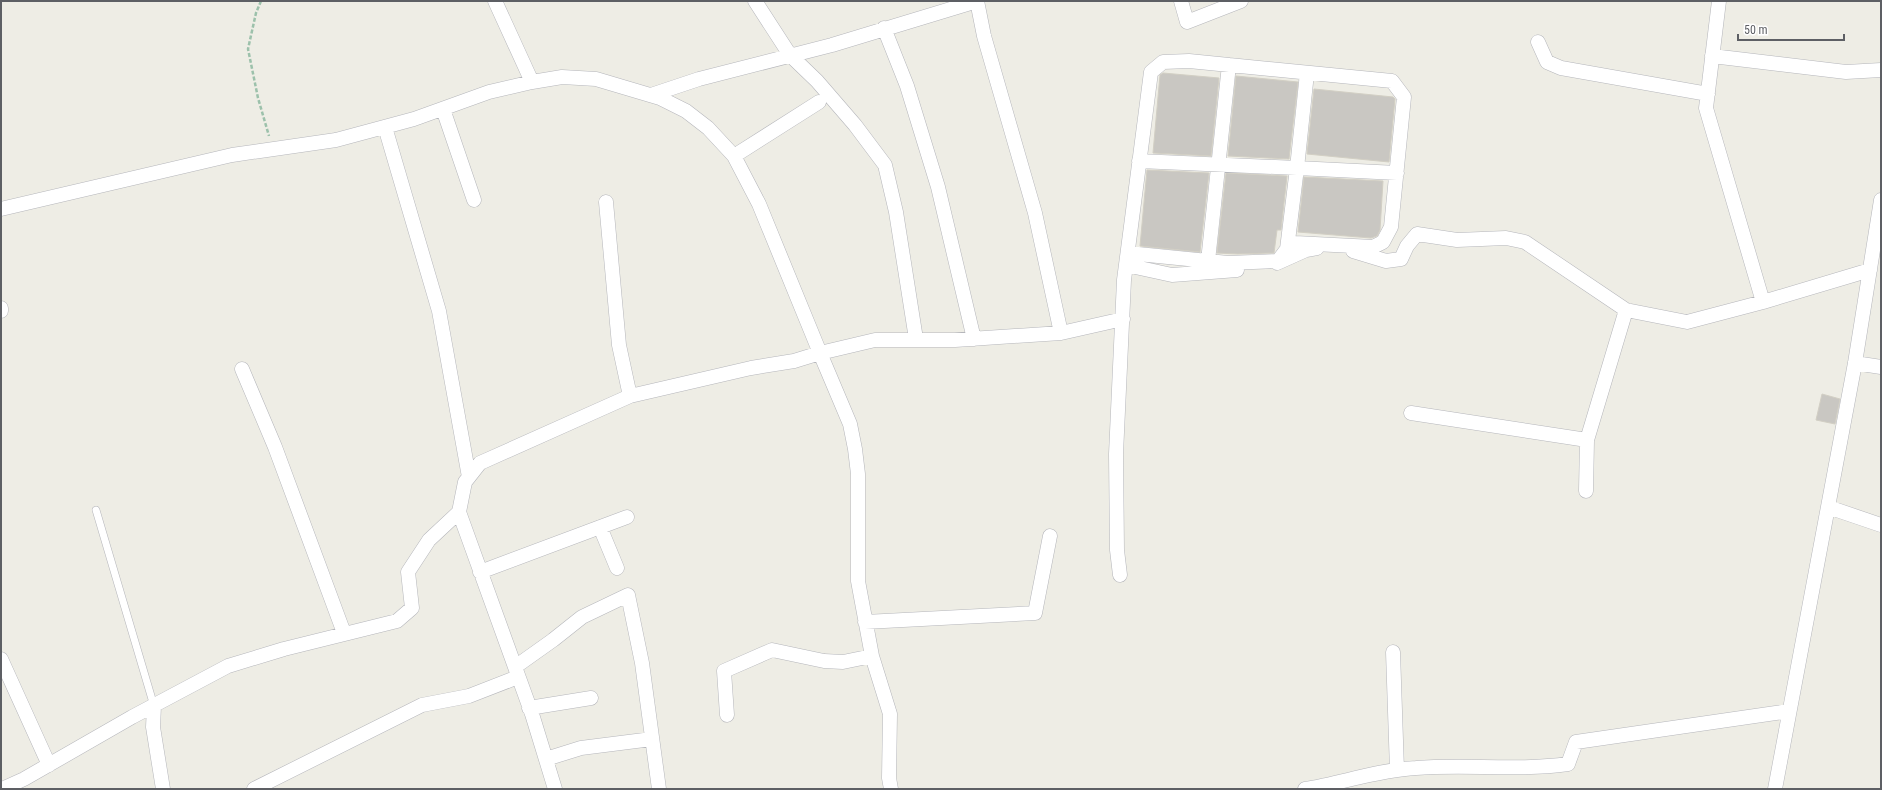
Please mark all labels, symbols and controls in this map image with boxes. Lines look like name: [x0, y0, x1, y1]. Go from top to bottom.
scale bar: [1738, 16, 1844, 42]
text: 50 m: [1744, 23, 1768, 37]

